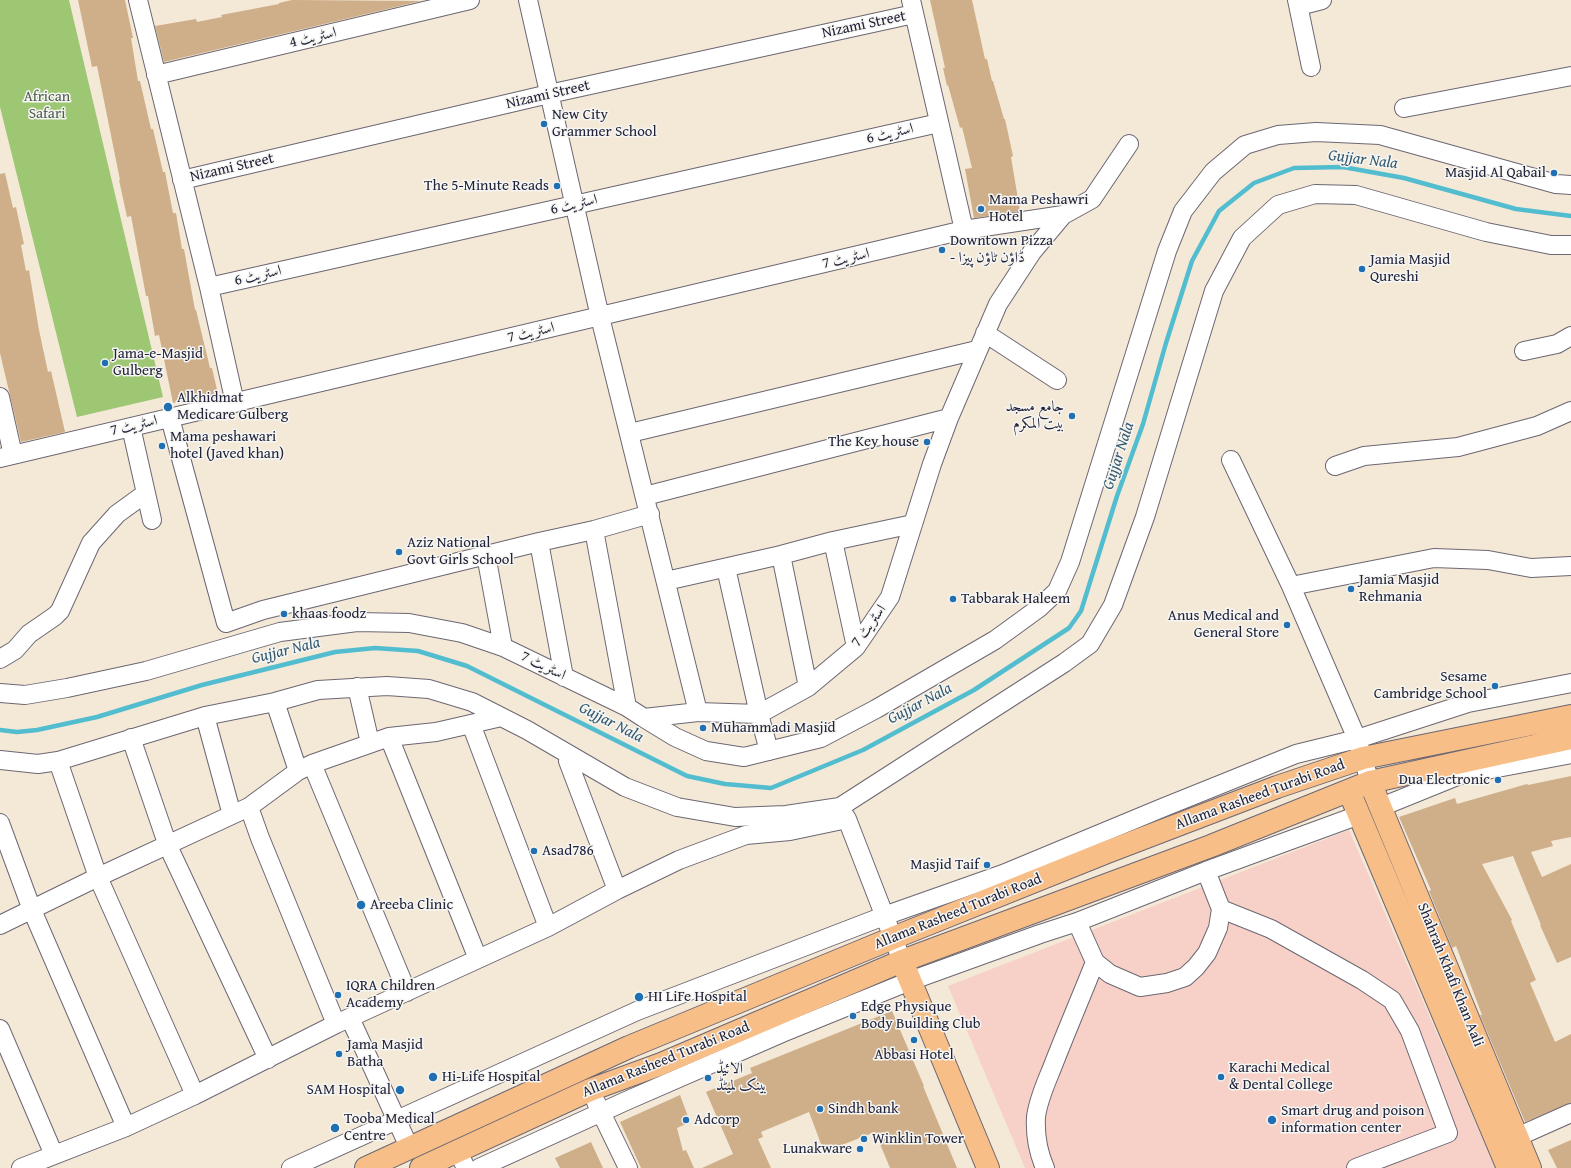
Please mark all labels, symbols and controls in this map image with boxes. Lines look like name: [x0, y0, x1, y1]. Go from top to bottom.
street label: Nizami Street: [820, 7, 908, 43]
street label: اسٹریٹ 4: [288, 24, 338, 52]
street label: Nizami Street: [504, 77, 592, 113]
park label: African Safari: [24, 88, 70, 123]
place label: New City Grammer School: [552, 106, 657, 141]
marker: New City Grammer School: [539, 119, 549, 129]
street label: اسٹریٹ 6: [865, 120, 915, 148]
water label: Gujjar Nala: [1327, 146, 1399, 174]
street label: Nizami Street: [188, 150, 276, 186]
place label: Masjid Al Qabail: [1445, 164, 1546, 182]
marker: Masjid Al Qabail: [1549, 168, 1559, 178]
place label: The 5-Minute Reads: [424, 177, 549, 195]
marker: The 5-Minute Reads: [552, 181, 562, 191]
street label: اسٹریٹ 6: [549, 191, 599, 219]
place label: Mama Peshawri Hotel: [989, 191, 1088, 226]
marker: Mama Peshawri Hotel: [976, 204, 986, 214]
place label: Downtown Pizza - ڈاؤن ٹاؤن پیزا: [950, 232, 1053, 267]
street label: اسٹریٹ 7: [821, 245, 871, 273]
marker: Downtown Pizza - ڈاؤن ٹاؤن پیزا: [937, 245, 947, 255]
place label: Jamia Masjid Qureshi: [1370, 251, 1450, 286]
street label: اسٹریٹ 6: [233, 262, 283, 290]
marker: Jamia Masjid Qureshi: [1357, 264, 1367, 274]
street label: اسٹریٹ 7: [506, 319, 556, 347]
place label: Jama-e-Masjid Gulberg: [113, 345, 203, 380]
marker: Jama-e-Masjid Gulberg: [100, 358, 110, 368]
place label: Alkhidmat Medicare Gulberg: [177, 389, 288, 424]
place label: جامع مسجد بیت المکرم: [1006, 398, 1064, 433]
marker: Alkhidmat Medicare Gulberg: [162, 401, 174, 413]
marker: جامع مسجد بیت المکرم: [1067, 411, 1077, 421]
street label: اسٹریٹ 7: [109, 412, 159, 440]
water label: Gujjar Nala: [1099, 420, 1139, 492]
place label: Mama peshawari hotel (Javed khan): [170, 428, 284, 463]
place label: The Key house: [828, 433, 919, 451]
marker: The Key house: [922, 437, 932, 447]
marker: Mama peshawari hotel (Javed khan): [157, 441, 167, 451]
place label: Aziz National Govt Girls School: [407, 534, 514, 569]
marker: Aziz National Govt Girls School: [394, 547, 404, 557]
place label: Jamia Masjid Rehmania: [1359, 571, 1439, 606]
marker: Jamia Masjid Rehmania: [1346, 584, 1356, 594]
place label: Tabbarak Haleem: [961, 590, 1070, 608]
marker: Tabbarak Haleem: [948, 594, 958, 604]
street label: اسٹریٹ 7: [848, 601, 890, 651]
place label: khaas foodz: [292, 605, 366, 623]
place label: Anus Medical and General Store: [1168, 607, 1279, 642]
marker: khaas foodz: [279, 609, 289, 619]
marker: Anus Medical and General Store: [1282, 620, 1292, 630]
water label: Gujjar Nala: [250, 633, 322, 669]
street label: اسٹریٹ 7: [518, 647, 568, 685]
place label: Sesame Cambridge School: [1374, 668, 1487, 703]
water label: Gujjar Nala: [885, 679, 955, 729]
marker: Sesame Cambridge School: [1490, 681, 1500, 691]
water label: Gujjar Nala: [576, 699, 646, 747]
place label: Muhammadi Masjid: [711, 719, 836, 737]
marker: Muhammadi Masjid: [698, 723, 708, 733]
street label: Allama Rasheed Turabi Road: [1173, 756, 1347, 834]
place label: Dua Electronic: [1399, 771, 1490, 789]
marker: Dua Electronic: [1493, 775, 1503, 785]
place label: Asad786: [542, 842, 594, 860]
marker: Asad786: [529, 846, 539, 856]
place label: Masjid Taif: [910, 856, 979, 874]
marker: Masjid Taif: [982, 860, 992, 870]
street label: Allama Rasheed Turabi Road: [872, 870, 1044, 954]
place label: Areeba Clinic: [370, 896, 453, 914]
marker: Areeba Clinic: [355, 899, 367, 911]
street label: Shahrah Khafi Khan Aali: [1413, 900, 1487, 1050]
place label: IQRA Children Academy: [346, 977, 435, 1012]
place label: HI LiFe Hospital: [648, 988, 747, 1006]
marker: IQRA Children Academy: [333, 990, 343, 1000]
marker: HI LiFe Hospital: [633, 991, 645, 1003]
place label: Edge Physique Body Building Club: [861, 998, 981, 1033]
marker: Edge Physique Body Building Club: [848, 1011, 858, 1021]
street label: Allama Rasheed Turabi Road: [580, 1018, 752, 1102]
marker: Abbasi Hotel: [909, 1035, 919, 1045]
place label: Jama Masjid Batha: [347, 1036, 423, 1071]
place label: Abbasi Hotel: [874, 1046, 954, 1064]
marker: Jama Masjid Batha: [334, 1049, 344, 1059]
place label: Karachi Medical & Dental College: [1229, 1059, 1333, 1094]
place label: الائیڈ بینک لمیٹڈ: [716, 1060, 767, 1095]
place label: Hi-Life Hospital: [442, 1068, 540, 1086]
marker: Hi-Life Hospital: [427, 1071, 439, 1083]
marker: Karachi Medical & Dental College: [1216, 1072, 1226, 1082]
marker: الائیڈ بینک لمیٹڈ: [703, 1073, 713, 1083]
place label: SAM Hospital: [307, 1081, 391, 1099]
marker: SAM Hospital: [394, 1084, 406, 1096]
place label: Sindh bank: [828, 1100, 899, 1118]
place label: Smart drug and poison information center: [1281, 1102, 1424, 1137]
marker: Sindh bank: [815, 1104, 825, 1114]
place label: Tooba Medical Centre: [344, 1110, 435, 1145]
place label: Adcorp: [694, 1111, 740, 1129]
marker: Smart drug and poison information center: [1266, 1114, 1278, 1126]
marker: Adcorp: [681, 1115, 691, 1125]
marker: Tooba Medical Centre: [329, 1122, 341, 1134]
place label: Winklin Tower: [872, 1130, 964, 1148]
marker: Winklin Tower: [859, 1134, 869, 1144]
place label: Lunakware: [783, 1140, 852, 1158]
marker: Lunakware: [855, 1144, 865, 1154]

